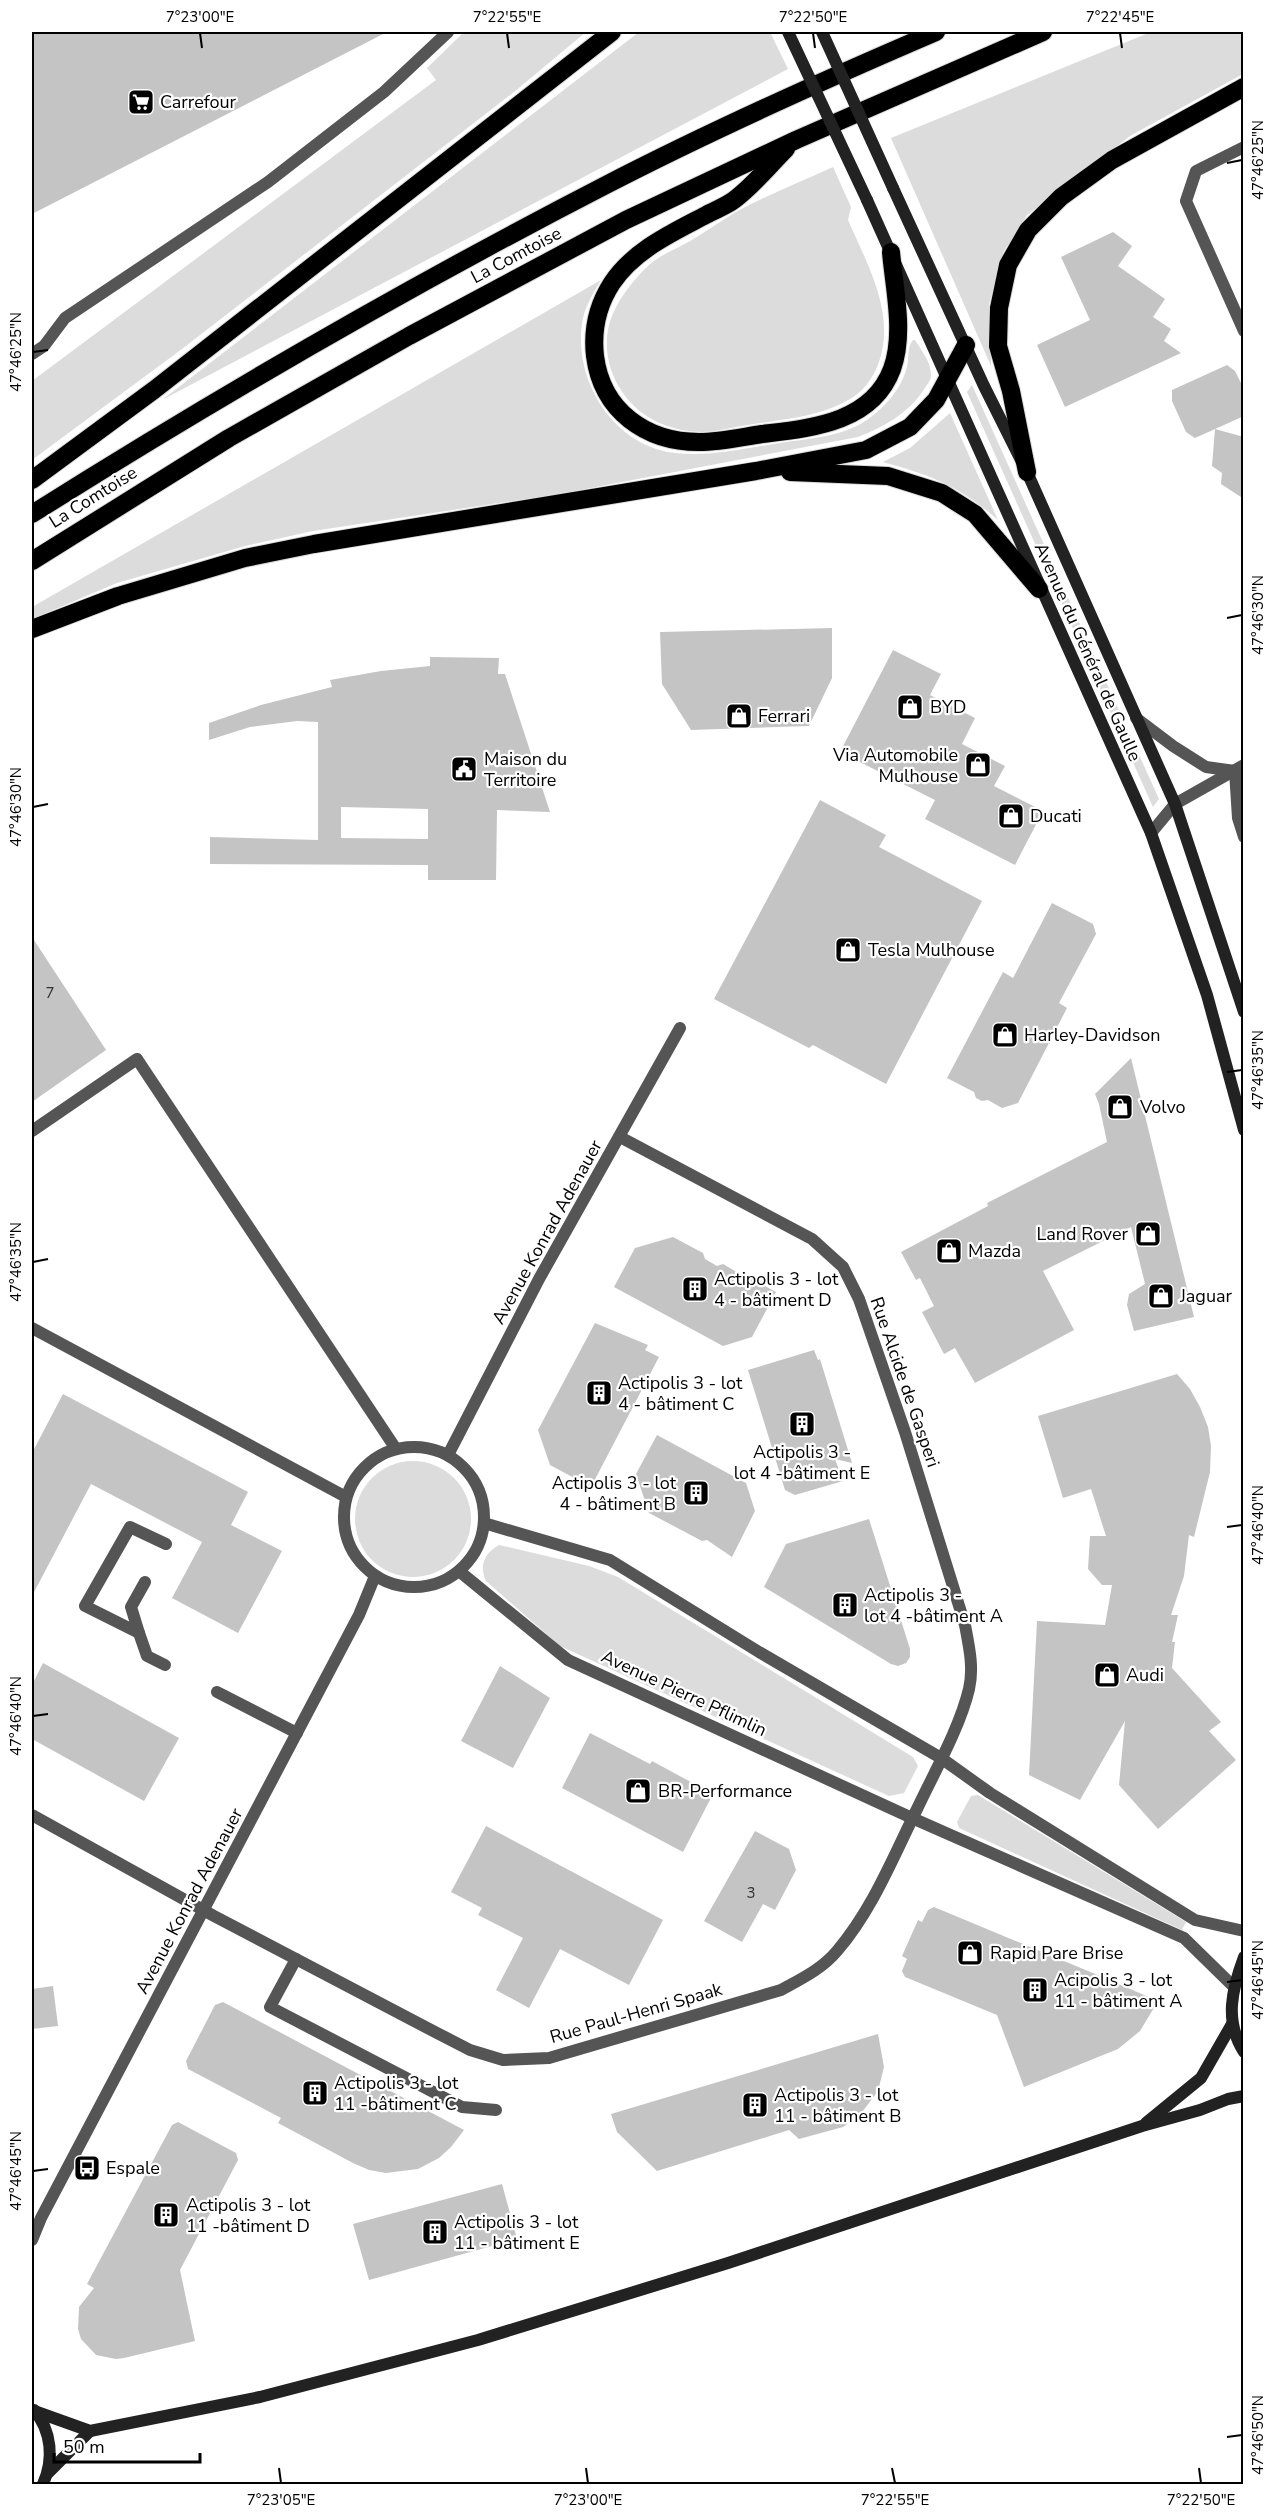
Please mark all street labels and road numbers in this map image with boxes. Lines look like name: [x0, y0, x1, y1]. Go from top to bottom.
street label: La Comtoise: [466, 221, 566, 289]
street label: La Comtoise: [44, 460, 142, 534]
street label: Avenue du Général de Gaulle: [1029, 539, 1147, 765]
street label: Avenue Konrad Adenauer: [486, 1135, 608, 1328]
street label: Rue Alcide de Gasperi: [865, 1294, 945, 1470]
street label: Avenue Pierre Pflimlin: [597, 1644, 771, 1742]
street label: Avenue Konrad Adenauer: [130, 1803, 248, 1998]
street label: Rue Paul-Henri Spaak: [547, 1977, 726, 2049]

